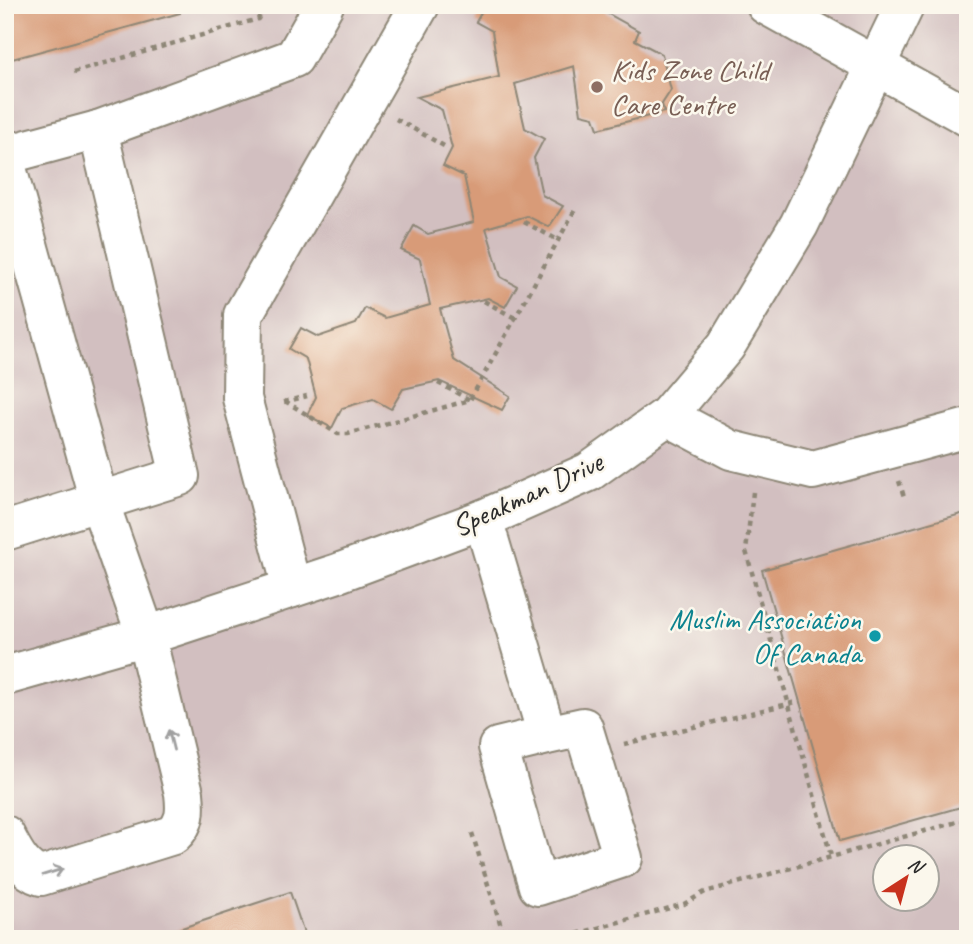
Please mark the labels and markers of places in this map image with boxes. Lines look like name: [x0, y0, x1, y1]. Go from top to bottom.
place label: Kids Zone Child Care Centre: [611, 51, 773, 123]
marker: Kids Zone Child Care Centre: [589, 79, 605, 95]
place label: Muslim Association Of Canada: [669, 600, 864, 672]
marker: Muslim Association Of Canada: [867, 628, 883, 644]

